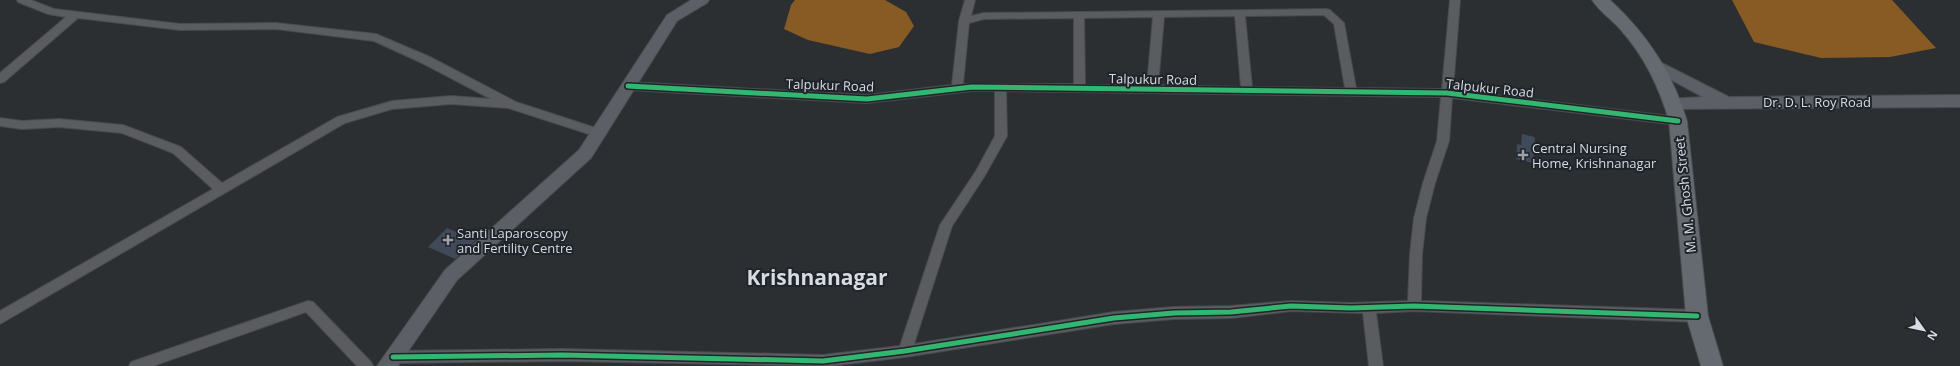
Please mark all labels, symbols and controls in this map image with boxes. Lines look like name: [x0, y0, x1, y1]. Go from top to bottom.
street label: Talpukur Road: [1109, 69, 1197, 89]
street label: Talpukur Road: [786, 74, 874, 96]
street label: Talpukur Road: [1445, 74, 1535, 102]
street label: Dr. D. L. Roy Road: [1763, 93, 1871, 111]
street label: M. M. Ghosh Street: [1670, 136, 1700, 254]
place label: Central Nursing Home, Krishnanagar: [1532, 139, 1657, 172]
marker: Central Nursing Home, Krishnanagar: [1517, 149, 1529, 161]
place label: Santi Laparoscopy and Fertility Centre: [457, 224, 573, 257]
marker: Santi Laparoscopy and Fertility Centre: [442, 234, 454, 246]
district label: Krishnanagar: [746, 263, 888, 291]
north arrow: [1904, 310, 1944, 350]
text: N: [1924, 328, 1942, 344]

